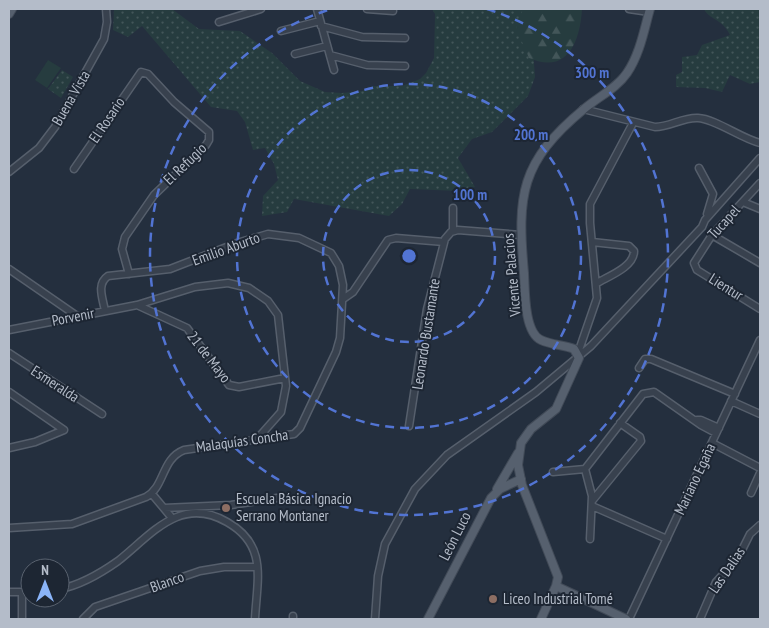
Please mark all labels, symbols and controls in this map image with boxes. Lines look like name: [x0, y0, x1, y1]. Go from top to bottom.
text: 300 m: [575, 63, 609, 82]
street label: Buena Vista: [47, 67, 94, 129]
street label: El Rosario: [84, 93, 129, 146]
text: 200 m: [514, 125, 548, 144]
street label: El Refugio: [159, 139, 210, 189]
text: 100 m: [453, 185, 487, 204]
street label: Tucapel: [703, 200, 744, 243]
street label: Emilio Aburto: [189, 228, 262, 270]
street label: Vicente Palacios: [498, 233, 525, 318]
centre of rings: [400, 247, 418, 265]
street label: Lientur: [706, 269, 748, 305]
street label: Leonardo Bustamante: [407, 277, 444, 391]
street label: Porvenir: [50, 303, 97, 330]
street label: 21 de Mayo: [183, 327, 235, 386]
street label: Esmeralda: [28, 361, 83, 406]
street label: Malaquías Concha: [195, 425, 289, 456]
street label: Mariano Egaña: [670, 440, 719, 518]
place label: Escuela Básica Ignacio Serrano Montaner: [236, 489, 352, 525]
marker: Escuela Básica Ignacio Serrano Montaner: [220, 502, 232, 514]
street label: León Luco: [434, 508, 475, 563]
street label: Las Dalias: [704, 543, 749, 597]
north arrow: [20, 558, 70, 608]
text: N: [41, 561, 49, 579]
street label: Blanco: [147, 567, 186, 596]
place label: Liceo Industrial Tomé: [503, 589, 613, 608]
marker: Liceo Industrial Tomé: [487, 593, 499, 605]

